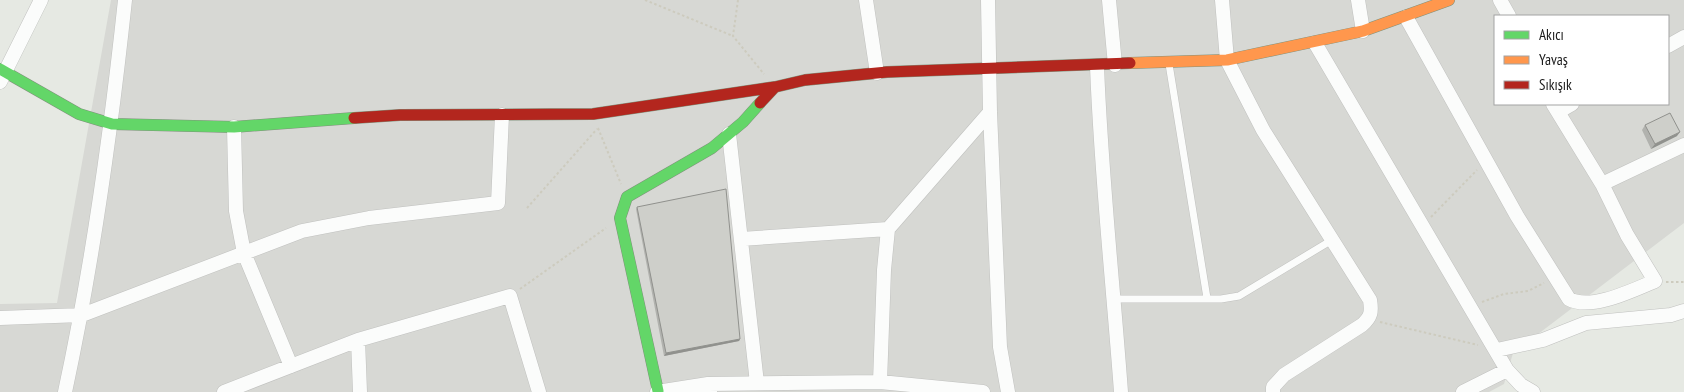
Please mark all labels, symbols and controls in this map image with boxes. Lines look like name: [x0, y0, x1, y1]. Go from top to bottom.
legend: [1494, 15, 1669, 105]
text: Akıcı: [1539, 25, 1564, 44]
text: Yavaş: [1539, 50, 1568, 69]
text: Sıkışık: [1539, 75, 1572, 94]

